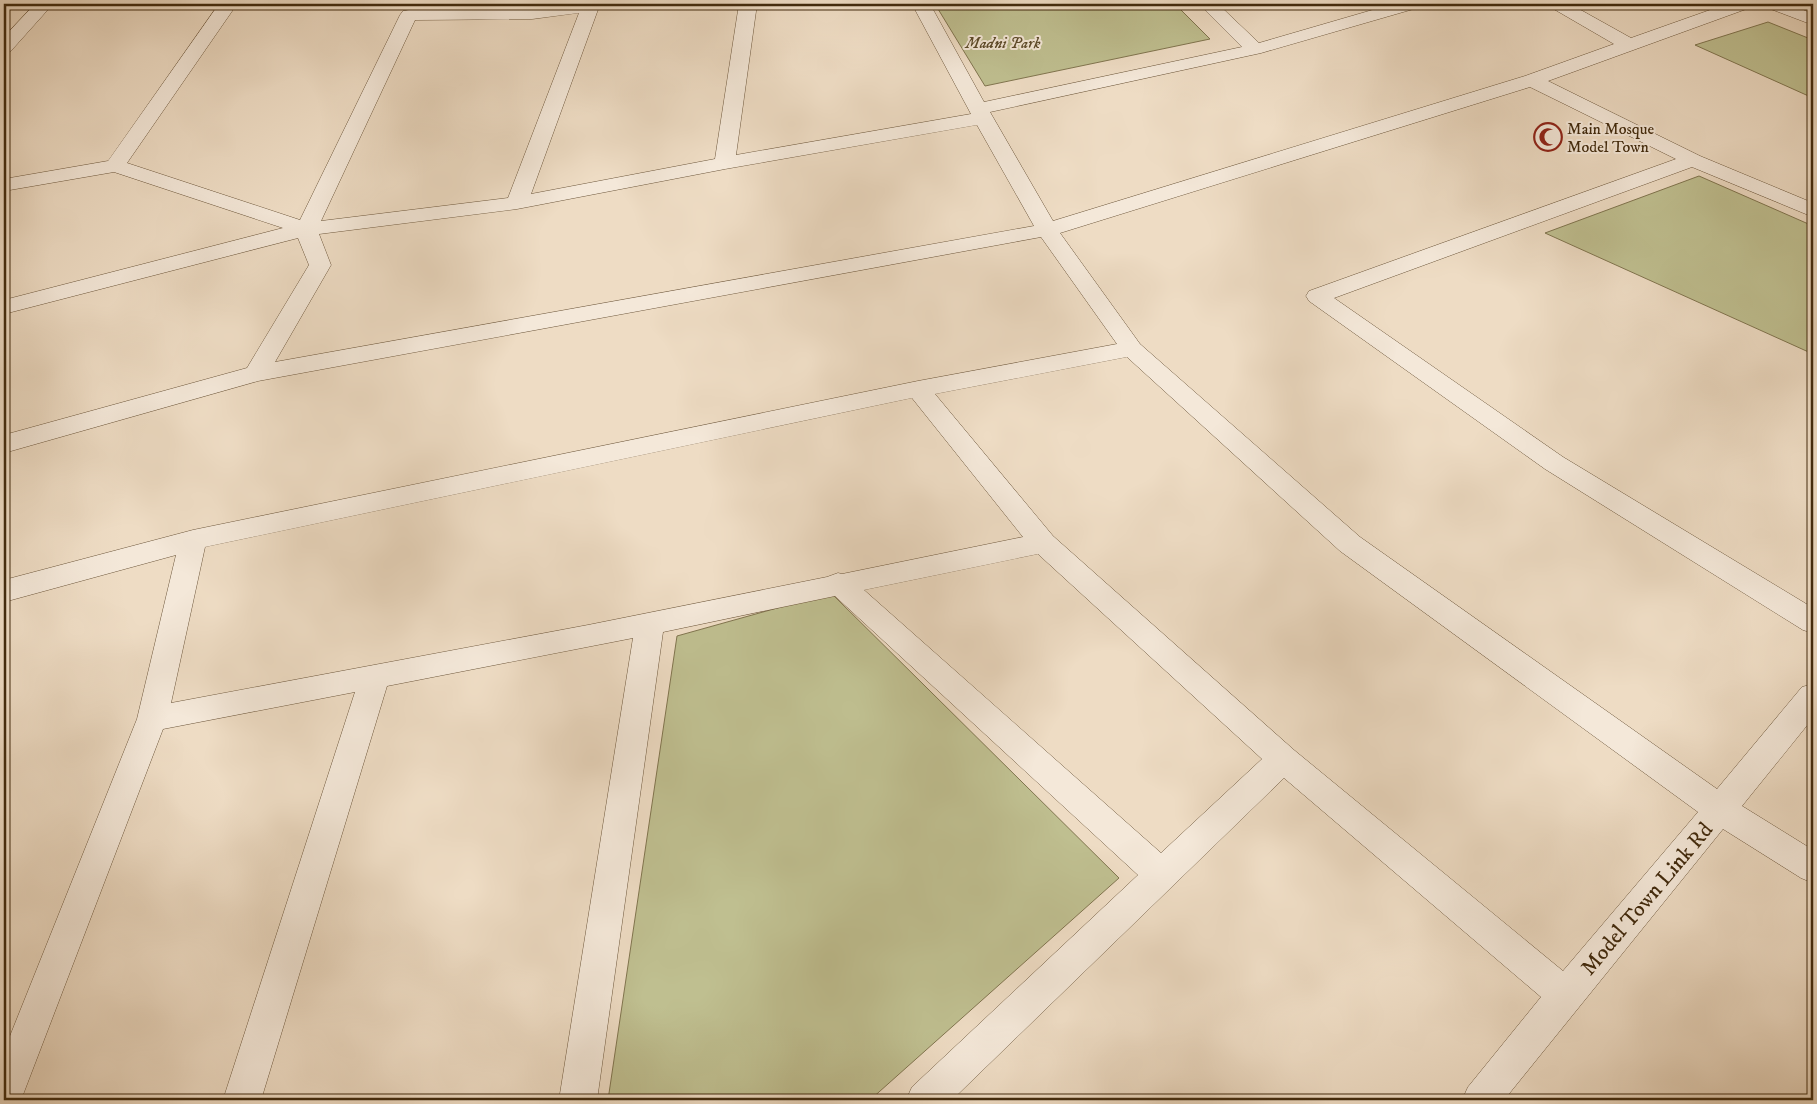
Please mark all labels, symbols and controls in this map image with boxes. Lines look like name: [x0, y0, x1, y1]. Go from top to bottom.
park label: Madni Park: [965, 33, 1041, 53]
place label: Main Mosque Model Town: [1567, 119, 1654, 157]
mosque icon: Main Mosque Model Town: [1533, 122, 1563, 152]
street label: Model Town Link Rd: [1575, 817, 1719, 981]

